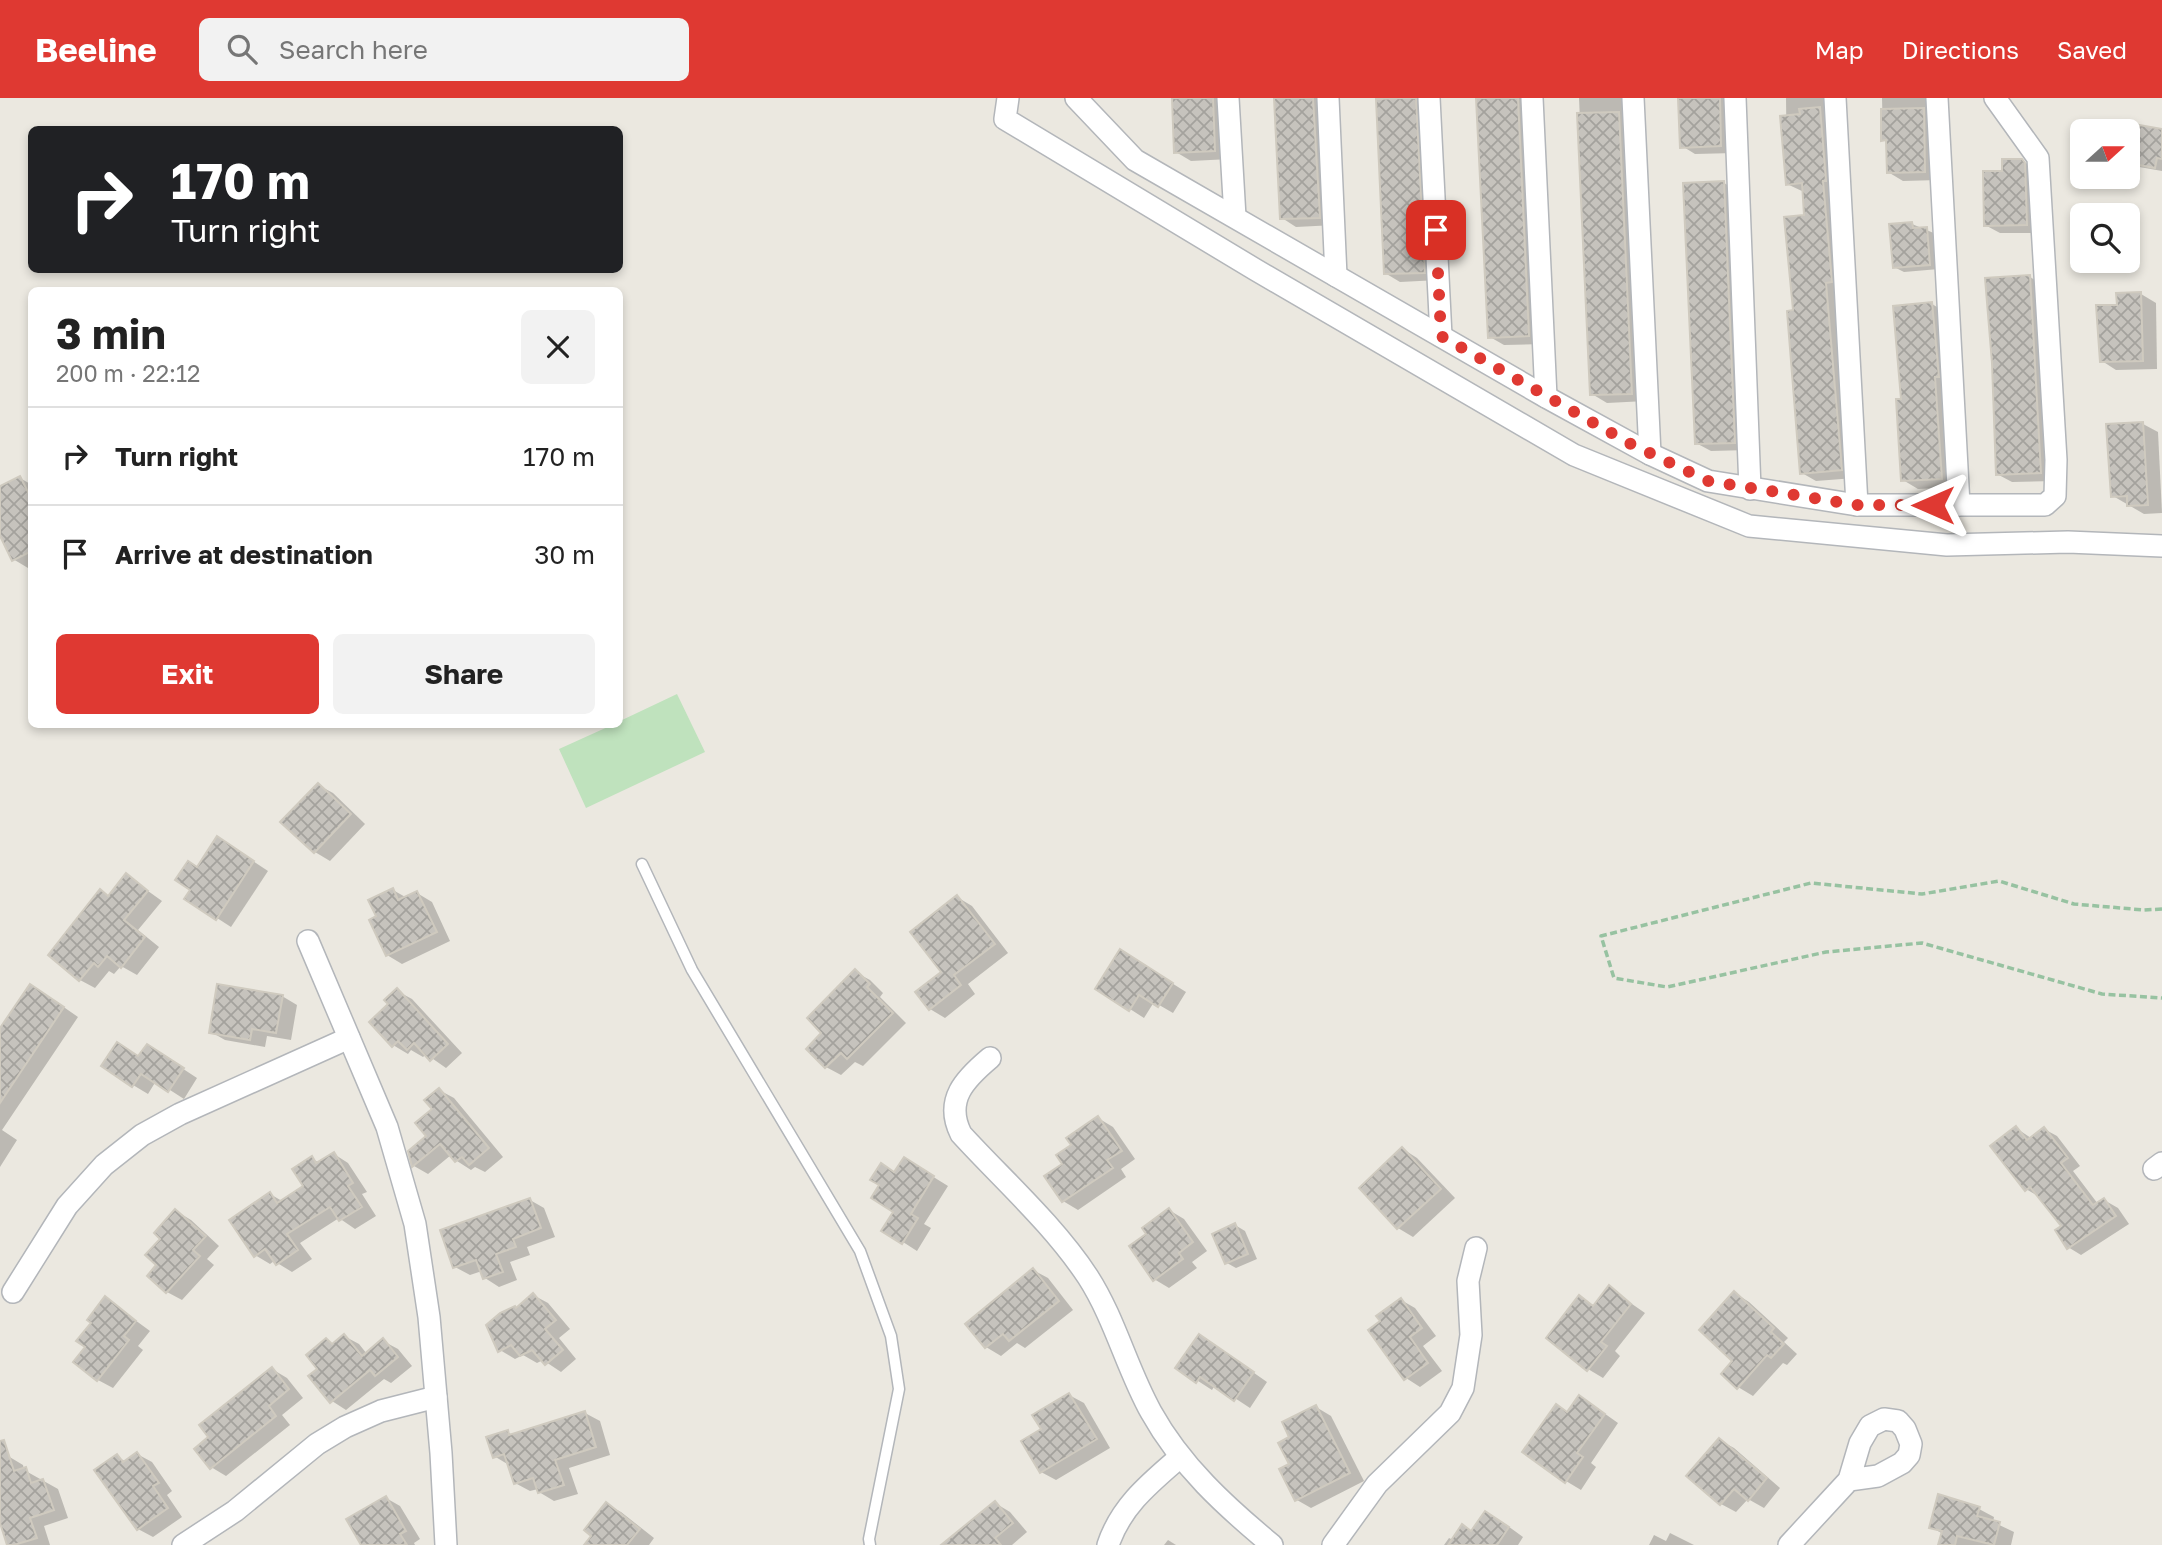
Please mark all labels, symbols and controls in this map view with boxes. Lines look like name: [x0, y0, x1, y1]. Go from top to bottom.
search box: [199, 18, 689, 81]
text: Beeline: [35, 30, 157, 69]
icon: search: [223, 30, 261, 68]
text: Search here: [279, 34, 428, 65]
text: Map: [1815, 35, 1864, 64]
text: Directions: [1902, 35, 2019, 64]
text: Saved: [2057, 35, 2127, 64]
north arrow: [2070, 119, 2140, 189]
map controls: [2070, 119, 2140, 273]
text: 170 m: [171, 151, 310, 210]
icon: right: [56, 154, 147, 245]
pin: [1406, 200, 1466, 260]
button: search: [2070, 203, 2140, 273]
text: Turn right: [171, 211, 320, 249]
icon: arrive: [1417, 211, 1455, 249]
text: 3 min: [56, 308, 166, 358]
button: close: [521, 310, 595, 384]
text: 200 m · 22:12: [56, 359, 200, 387]
icon: right: [56, 437, 94, 475]
text: Turn right: [115, 441, 238, 472]
text: 170 m: [523, 441, 595, 472]
position arrow: [1896, 468, 1970, 542]
icon: arrive: [56, 535, 94, 573]
text: Arrive at destination: [115, 539, 373, 570]
text: 30 m: [534, 539, 595, 570]
button: Exit: [56, 634, 319, 714]
button: Share: [333, 634, 595, 714]

